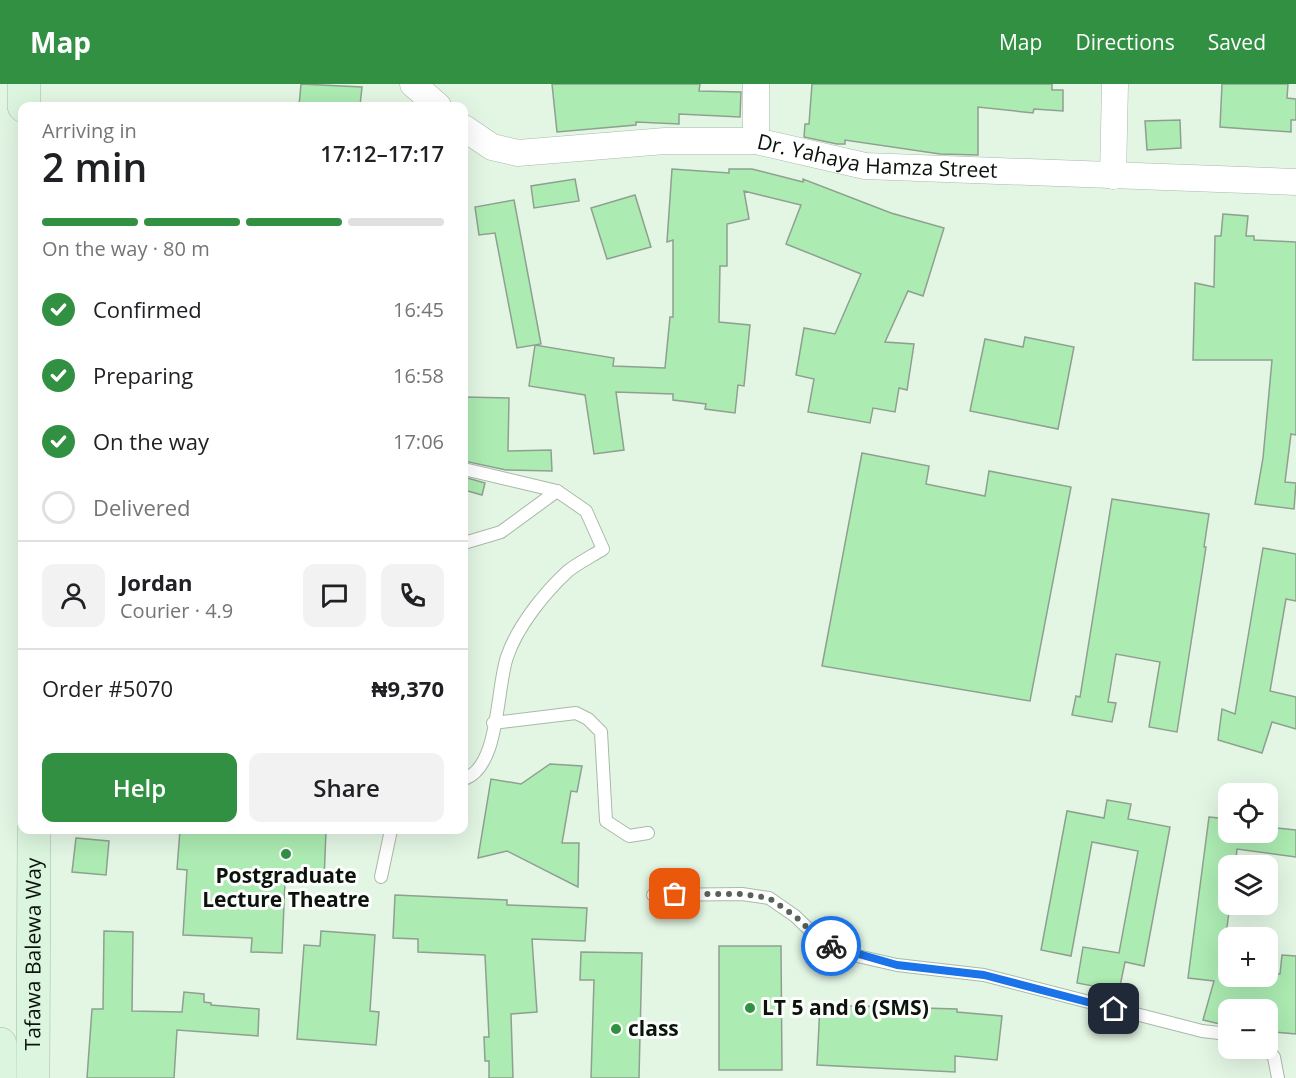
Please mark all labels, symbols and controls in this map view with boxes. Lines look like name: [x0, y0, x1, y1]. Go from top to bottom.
text: Map: [30, 23, 91, 61]
text: Map: [999, 28, 1042, 56]
text: Directions: [1075, 28, 1175, 56]
text: Saved: [1208, 28, 1266, 56]
text: Arriving in: [42, 117, 137, 144]
street label: Dr. Yahaya Hamza Street: [755, 127, 998, 184]
text: 17:12–17:17: [320, 138, 444, 168]
text: 2 min: [42, 140, 147, 193]
text: On the way · 80 m: [42, 235, 210, 262]
icon: check: [42, 293, 75, 326]
text: Confirmed: [93, 294, 202, 324]
text: 16:45: [393, 296, 444, 323]
icon: check: [42, 359, 75, 392]
text: Preparing: [93, 360, 193, 390]
text: 16:58: [393, 362, 444, 389]
icon: check: [42, 425, 75, 458]
text: On the way: [93, 426, 209, 456]
text: 17:06: [393, 428, 444, 455]
text: Delivered: [93, 492, 191, 522]
button: person: [42, 564, 105, 627]
button: chat: [303, 564, 366, 627]
button: phone: [381, 564, 444, 627]
text: Jordan: [120, 567, 193, 597]
text: Courier · 4.9: [120, 597, 233, 624]
text: Order #5070: [42, 673, 173, 703]
text: ₦9,370: [372, 673, 444, 703]
button: Help: [42, 753, 237, 822]
button: Share: [249, 753, 444, 822]
map controls: [1218, 783, 1278, 1059]
button: locate: [1218, 783, 1278, 843]
marker: Postgraduate Lecture Theatre: [279, 847, 293, 861]
button: layers: [1218, 855, 1278, 915]
street label: Tafawa Balewa Way: [18, 857, 47, 1050]
place label: Postgraduate Lecture Theatre: [202, 861, 370, 913]
pin: [649, 868, 700, 919]
icon: bag: [658, 877, 691, 910]
courier: [801, 916, 861, 976]
button: +: [1218, 927, 1278, 987]
icon: bike: [815, 930, 848, 963]
pin: [1088, 983, 1139, 1034]
icon: home: [1097, 992, 1130, 1025]
place label: LT 5 and 6 (SMS): [762, 993, 929, 1021]
button: −: [1218, 999, 1278, 1059]
marker: LT 5 and 6 (SMS): [743, 1001, 757, 1015]
place label: class: [628, 1014, 679, 1042]
marker: class: [609, 1022, 623, 1036]

